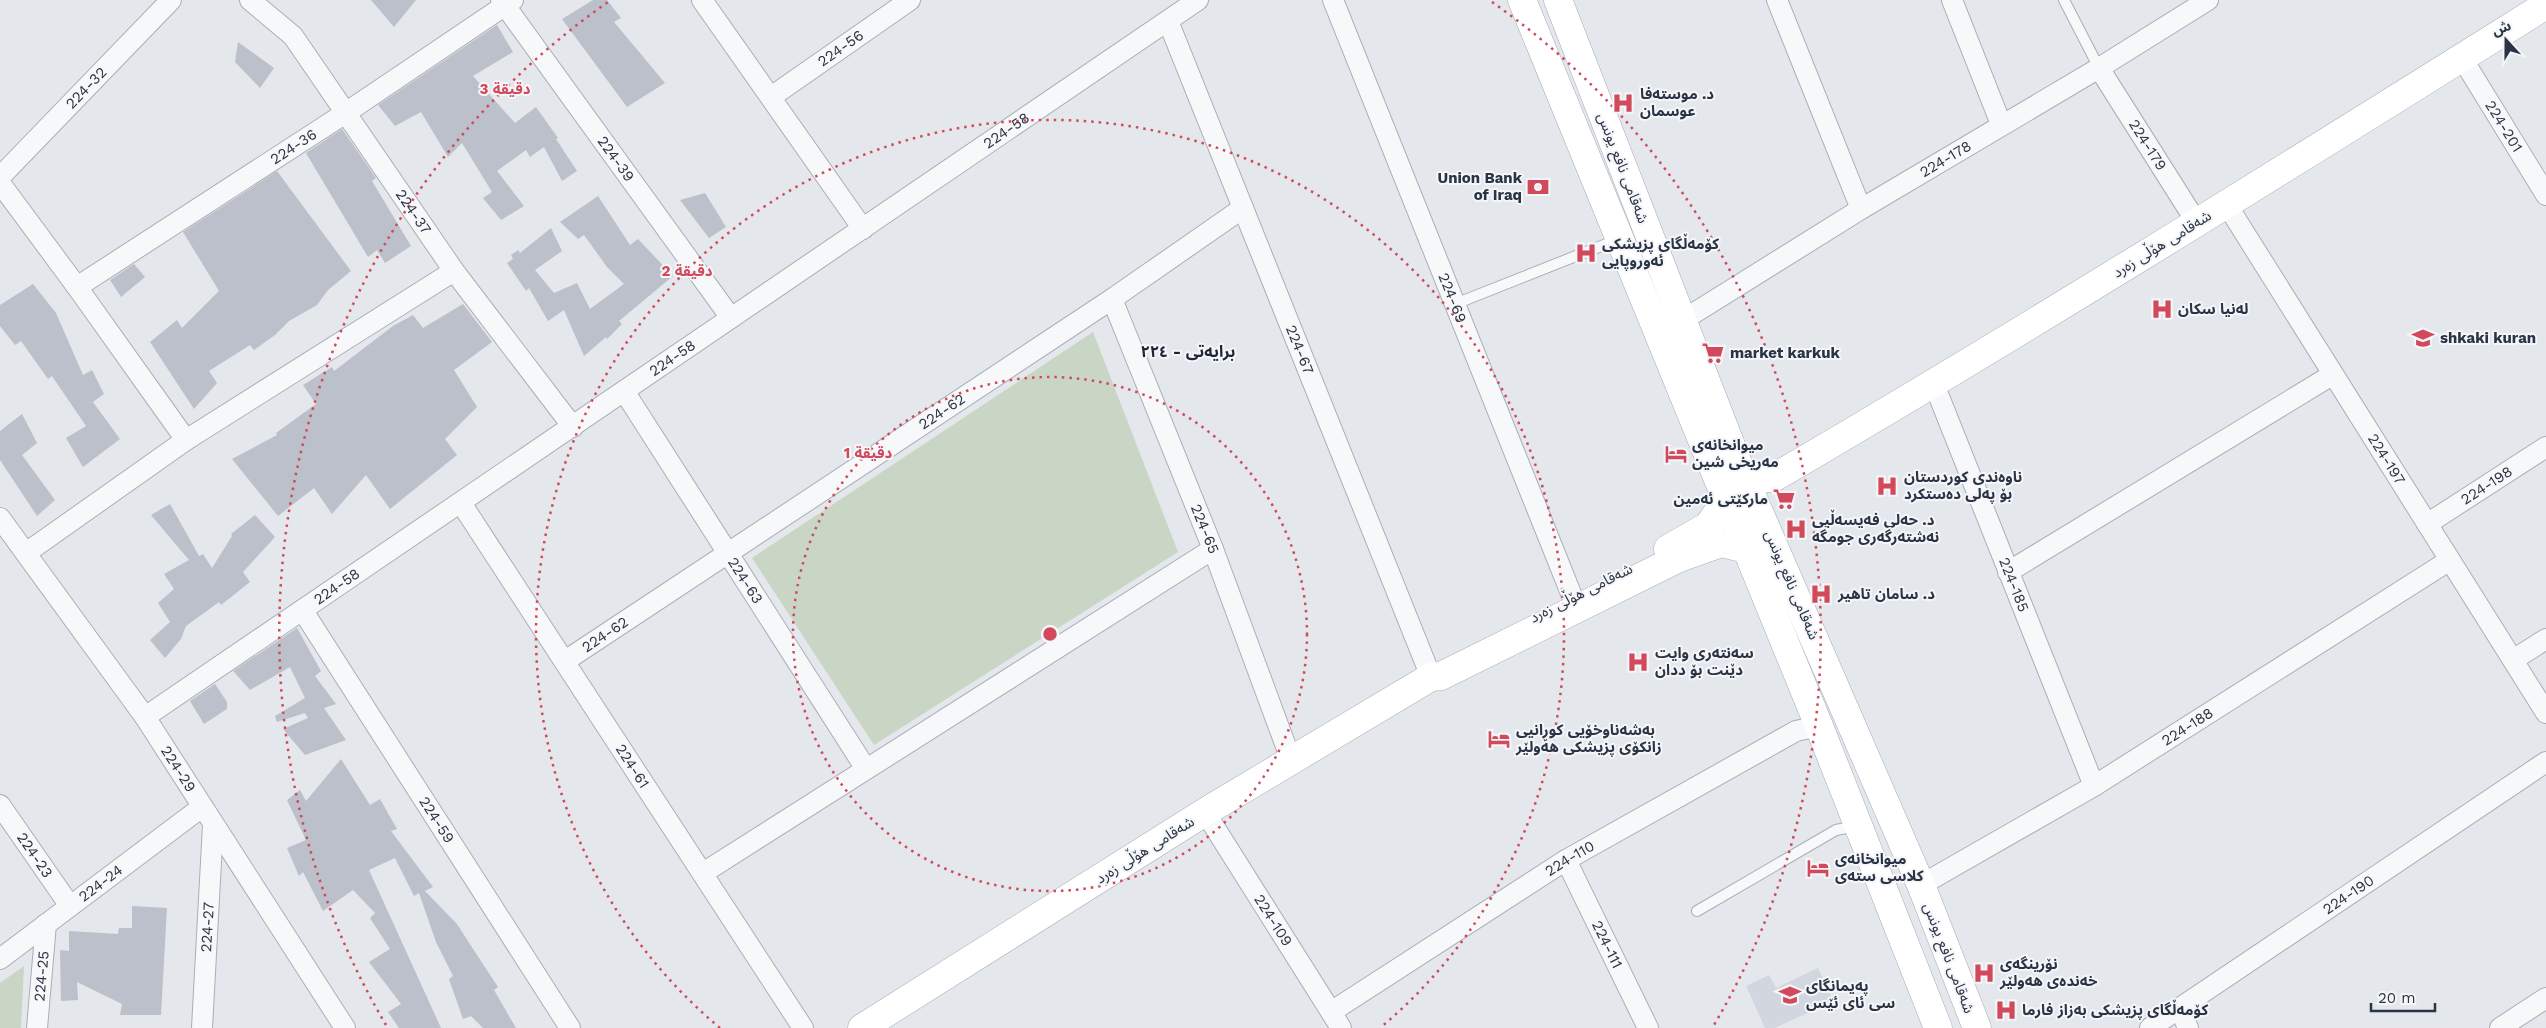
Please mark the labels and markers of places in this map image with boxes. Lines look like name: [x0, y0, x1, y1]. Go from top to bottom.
place label: د. موستەفا عوسمان: [1640, 85, 1714, 120]
hospital icon: د. موستەفا عوسمان: [1610, 90, 1636, 116]
place label: Union Bank of Iraq: [1438, 169, 1523, 204]
bank icon: Union Bank of Iraq: [1525, 174, 1551, 200]
place label: کۆمەڵگای پزیشکی ئەوروپایی: [1602, 233, 1719, 271]
hospital icon: کۆمەڵگای پزیشکی ئەوروپایی: [1573, 240, 1599, 266]
hospital icon: لەنیا سکان: [2149, 296, 2175, 322]
place label: لەنیا سکان: [2178, 300, 2249, 318]
school or university icon: shkaki kuran: [2410, 325, 2436, 351]
place label: shkaki kuran: [2440, 329, 2536, 347]
supermarket icon: market karkuk: [1700, 340, 1726, 366]
place label: market karkuk: [1730, 344, 1841, 362]
place label: میوانخانەی مەریخی شین: [1692, 436, 1779, 471]
hotel icon: میوانخانەی مەریخی شین: [1663, 441, 1689, 467]
place label: ناوەندی کوردستان بۆ پەلی دەستکرد: [1904, 468, 2022, 504]
hospital icon: ناوەندی کوردستان بۆ پەلی دەستکرد: [1874, 473, 1900, 499]
supermarket icon: مارکێتی ئەمین: [1771, 486, 1797, 512]
place label: مارکێتی ئەمین: [1674, 490, 1768, 508]
place label: د. حەلی فەیسەڵیی نەشتەرگەری جومگە: [1812, 509, 1939, 546]
hospital icon: د. حەلی فەیسەڵیی نەشتەرگەری جومگە: [1783, 516, 1809, 542]
hospital icon: د. سامان تاهیر: [1808, 581, 1834, 607]
place label: د. سامان تاهیر: [1837, 585, 1935, 603]
centre of rings: [1041, 625, 1059, 643]
place label: سەنتەری وایت دێنت بۆ ددان: [1655, 644, 1754, 679]
hospital icon: سەنتەری وایت دێنت بۆ ددان: [1625, 649, 1651, 675]
place label: بەشەناوخۆیی کوڕانیی زانکۆی پزیشکی هەولێر: [1515, 721, 1662, 757]
hotel icon: بەشەناوخۆیی کوڕانیی زانکۆی پزیشکی هەولێر: [1486, 726, 1512, 752]
place label: میوانخانەی کلاسی ستەی: [1835, 850, 1924, 885]
hotel icon: میوانخانەی کلاسی ستەی: [1805, 855, 1831, 881]
place label: نۆرینگەی خەندەی هەولێر: [1999, 955, 2098, 990]
hospital icon: نۆرینگەی خەندەی هەولێر: [1971, 960, 1997, 986]
place label: پەیمانگای سی ئای ئێس: [1806, 977, 1895, 1012]
school or university icon: پەیمانگای سی ئای ئێس: [1777, 982, 1803, 1008]
hospital icon: کۆمەڵگای پزیشکی بەزاز فارما: [1993, 997, 2019, 1023]
place label: کۆمەڵگای پزیشکی بەزاز فارما: [2022, 999, 2208, 1020]

